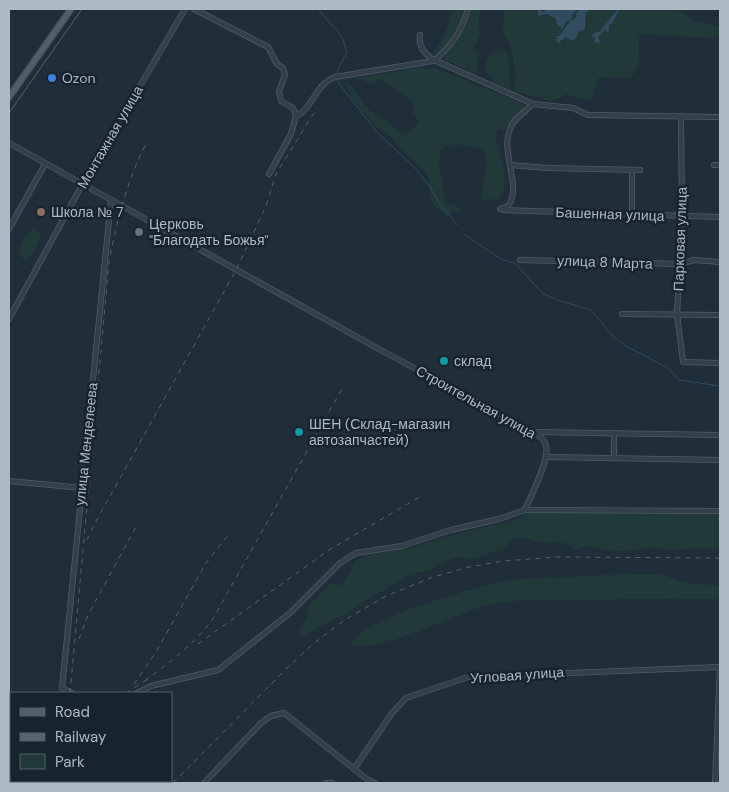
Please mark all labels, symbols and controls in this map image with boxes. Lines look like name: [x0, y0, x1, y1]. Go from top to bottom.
place label: Ozon: [62, 69, 96, 87]
marker: Ozon: [46, 72, 58, 84]
street label: Монтажная улица: [73, 82, 147, 192]
street label: Парковая улица: [669, 186, 691, 292]
place label: Школа № 7: [51, 203, 124, 221]
street label: Башенная улица: [555, 203, 665, 225]
marker: Школа № 7: [35, 206, 47, 218]
place label: Церковь "Благодать Божья": [149, 215, 269, 249]
marker: Церковь "Благодать Божья": [133, 226, 145, 238]
street label: улица 8 Марта: [557, 251, 653, 273]
place label: склад: [454, 352, 491, 370]
marker: склад: [438, 355, 450, 367]
street label: Строительная улица: [413, 362, 539, 443]
street label: улица Менделеева: [71, 381, 101, 507]
place label: ШЕН (Склад-магазин автозапчастей): [309, 415, 450, 449]
marker: ШЕН (Склад-магазин автозапчастей): [293, 426, 305, 438]
street label: Угловая улица: [469, 663, 565, 687]
legend: [10, 692, 172, 782]
text: Road: [55, 702, 90, 722]
text: Railway: [55, 727, 107, 747]
text: Park: [55, 752, 85, 772]

